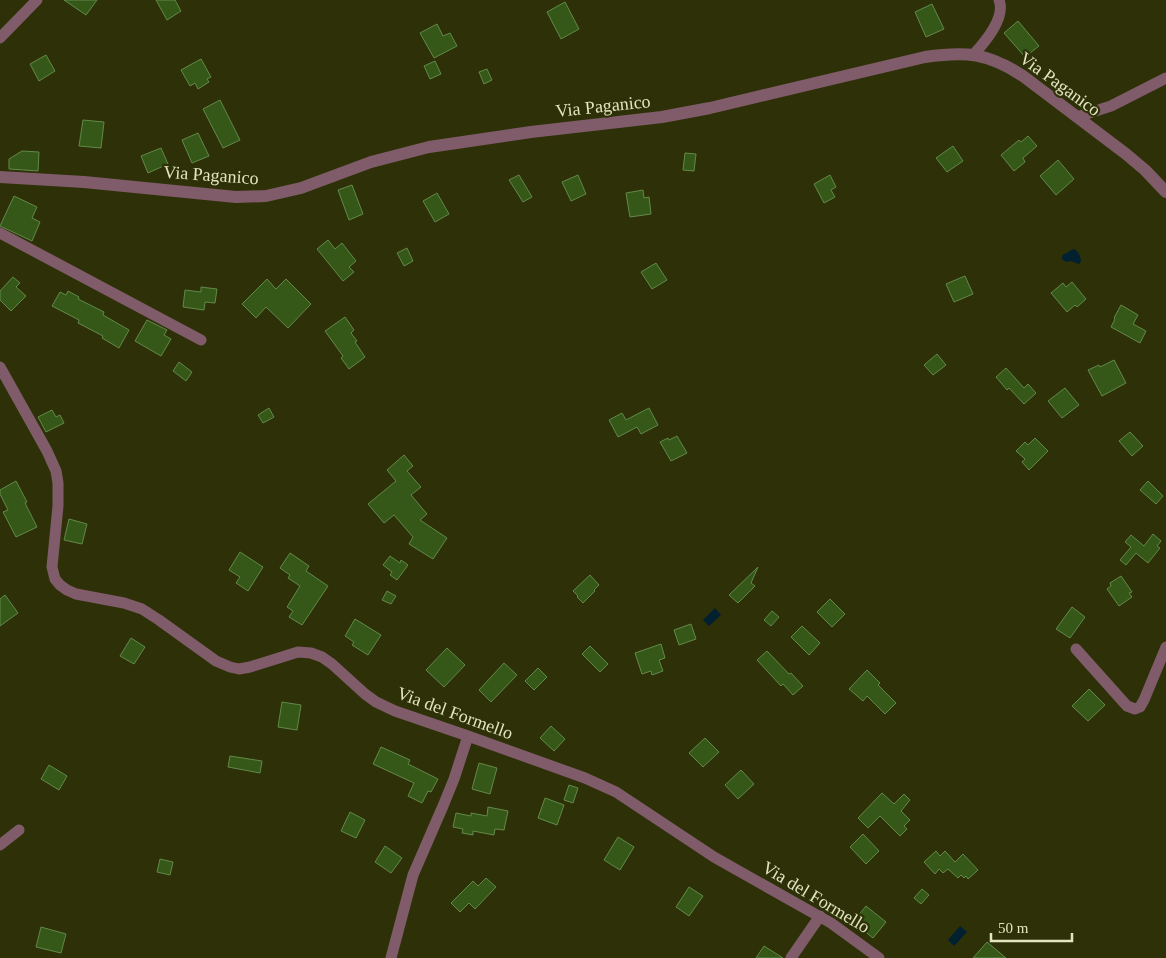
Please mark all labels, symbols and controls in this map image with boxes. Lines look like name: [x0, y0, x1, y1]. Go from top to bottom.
street label: Via Paganico: [1016, 48, 1104, 120]
street label: Via Paganico: [555, 91, 651, 121]
street label: Via Paganico: [163, 162, 259, 188]
street label: Via del Formello: [394, 683, 516, 743]
street label: Via del Formello: [759, 857, 873, 937]
scale bar: [991, 910, 1072, 942]
text: 50 m: [998, 920, 1029, 936]

